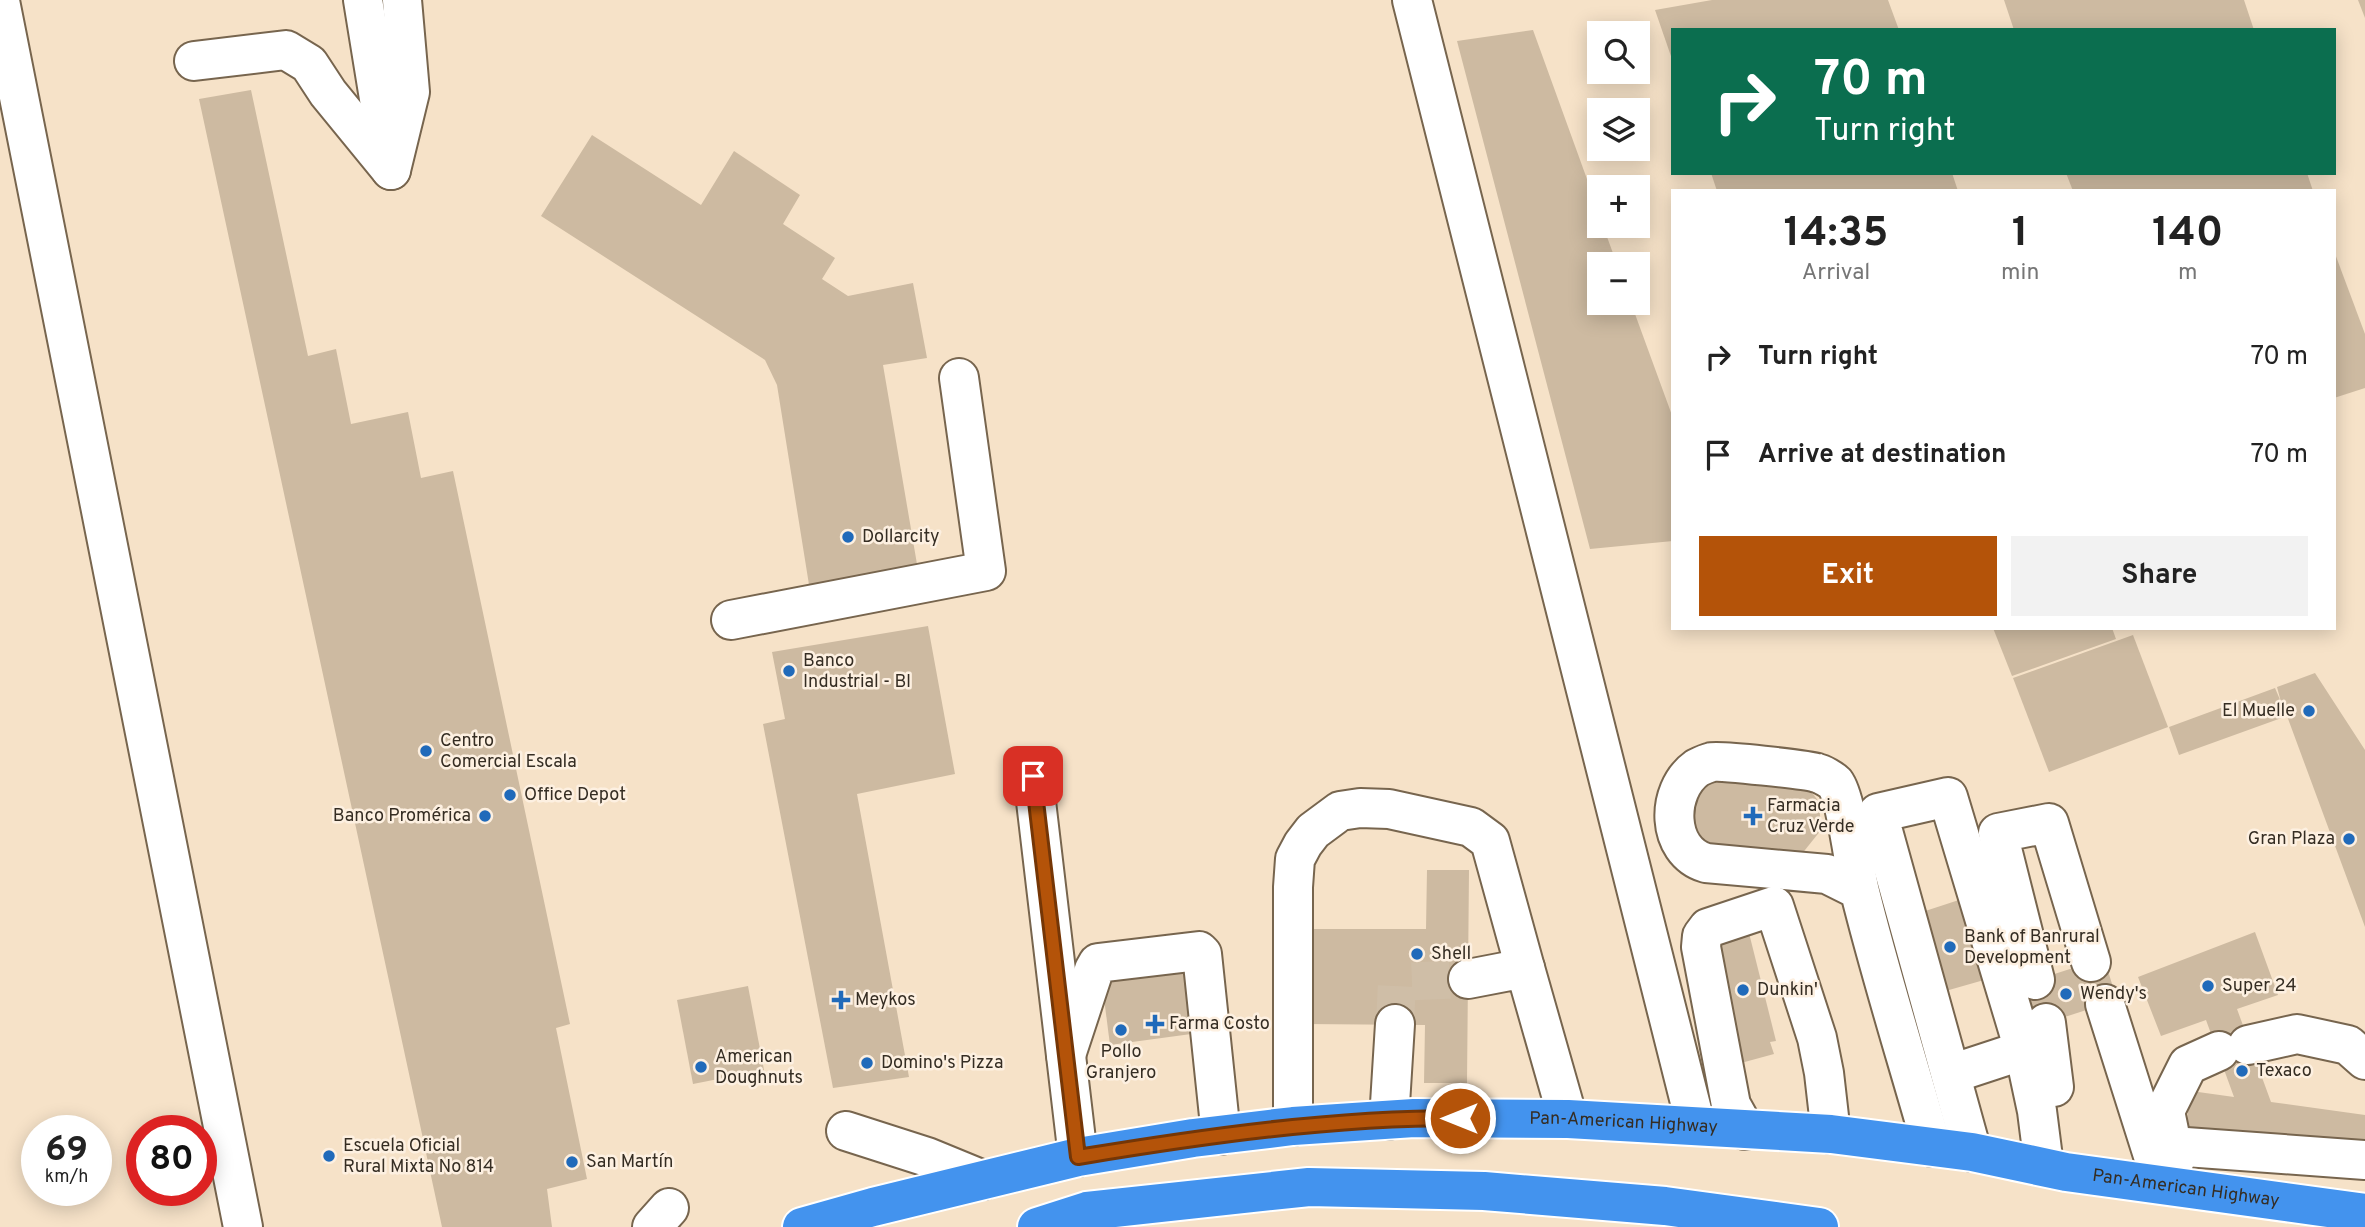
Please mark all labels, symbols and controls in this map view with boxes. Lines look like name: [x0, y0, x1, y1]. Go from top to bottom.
map controls: [1587, 21, 1650, 315]
button: search: [1587, 21, 1650, 84]
text: 70 m: [1814, 51, 1928, 113]
icon: right: [1699, 56, 1790, 147]
button: layers: [1587, 98, 1650, 161]
text: Turn right: [1814, 112, 1956, 152]
button: +: [1587, 175, 1650, 238]
text: 14:35: [1784, 208, 1888, 261]
text: 1: [2012, 208, 2029, 261]
text: 140: [2152, 208, 2223, 261]
button: −: [1587, 252, 1650, 315]
text: Arrival: [1802, 259, 1870, 288]
text: min: [2001, 259, 2039, 288]
text: m: [2178, 259, 2197, 288]
icon: right: [1699, 338, 1737, 376]
text: Turn right: [1758, 341, 1878, 374]
text: 70 m: [2250, 341, 2308, 374]
icon: arrive: [1699, 436, 1737, 474]
text: Arrive at destination: [1758, 439, 2006, 472]
text: 70 m: [2250, 439, 2308, 472]
place label: Dollarcity: [862, 526, 939, 549]
marker: Dollarcity: [840, 529, 856, 545]
button: Exit: [1699, 536, 1997, 616]
button: Share: [2011, 536, 2308, 616]
place label: Banco Industrial - BI: [803, 650, 911, 694]
marker: Banco Industrial - BI: [781, 663, 797, 679]
place label: El Muelle: [2222, 700, 2295, 723]
marker: El Muelle: [2301, 703, 2317, 719]
place label: Centro Comercial Escala: [440, 730, 577, 774]
marker: Centro Comercial Escala: [418, 743, 434, 759]
pin: [1003, 746, 1063, 806]
icon: arrive: [1014, 757, 1052, 795]
place label: Office Depot: [524, 784, 626, 807]
marker: Office Depot: [502, 787, 518, 803]
place label: Farmacia Cruz Verde: [1767, 795, 1854, 839]
place label: Banco Promérica: [333, 805, 471, 828]
marker: Banco Promérica: [477, 808, 493, 824]
marker: Farmacia Cruz Verde: [1745, 808, 1761, 824]
place label: Gran Plaza: [2248, 828, 2335, 851]
marker: Gran Plaza: [2341, 831, 2357, 847]
place label: Bank of Banrural Development: [1964, 926, 2100, 970]
marker: Bank of Banrural Development: [1942, 939, 1958, 955]
place label: Shell: [1431, 943, 1471, 966]
marker: Shell: [1409, 946, 1425, 962]
place label: Super 24: [2222, 975, 2297, 998]
marker: Super 24: [2200, 978, 2216, 994]
place label: Dunkin': [1757, 979, 1818, 1002]
marker: Dunkin': [1735, 982, 1751, 998]
place label: Wendy's: [2080, 983, 2147, 1006]
marker: Wendy's: [2058, 986, 2074, 1002]
place label: Meykos: [855, 989, 916, 1012]
marker: Meykos: [833, 992, 849, 1008]
place label: Farma Costo: [1169, 1013, 1270, 1036]
marker: Farma Costo: [1147, 1016, 1163, 1032]
marker: Pollo Granjero: [1113, 1022, 1129, 1038]
place label: Pollo Granjero: [1086, 1041, 1156, 1085]
place label: American Doughnuts: [715, 1046, 803, 1090]
place label: Domino's Pizza: [881, 1052, 1003, 1075]
marker: Domino's Pizza: [859, 1055, 875, 1071]
marker: American Doughnuts: [693, 1059, 709, 1075]
place label: Texaco: [2256, 1060, 2312, 1083]
marker: Texaco: [2234, 1063, 2250, 1079]
position arrow: [1423, 1081, 1497, 1155]
street label: Pan-American Highway: [1529, 1107, 1718, 1139]
speed limit sign: 80: [126, 1115, 217, 1206]
text: 69: [45, 1129, 88, 1173]
place label: Escuela Oficial Rural Mixta No 814: [343, 1135, 494, 1179]
marker: Escuela Oficial Rural Mixta No 814: [321, 1148, 337, 1164]
place label: San Martín: [586, 1151, 673, 1174]
marker: San Martín: [564, 1154, 580, 1170]
street label: Pan-American Highway: [2091, 1164, 2281, 1213]
text: km/h: [45, 1166, 88, 1189]

